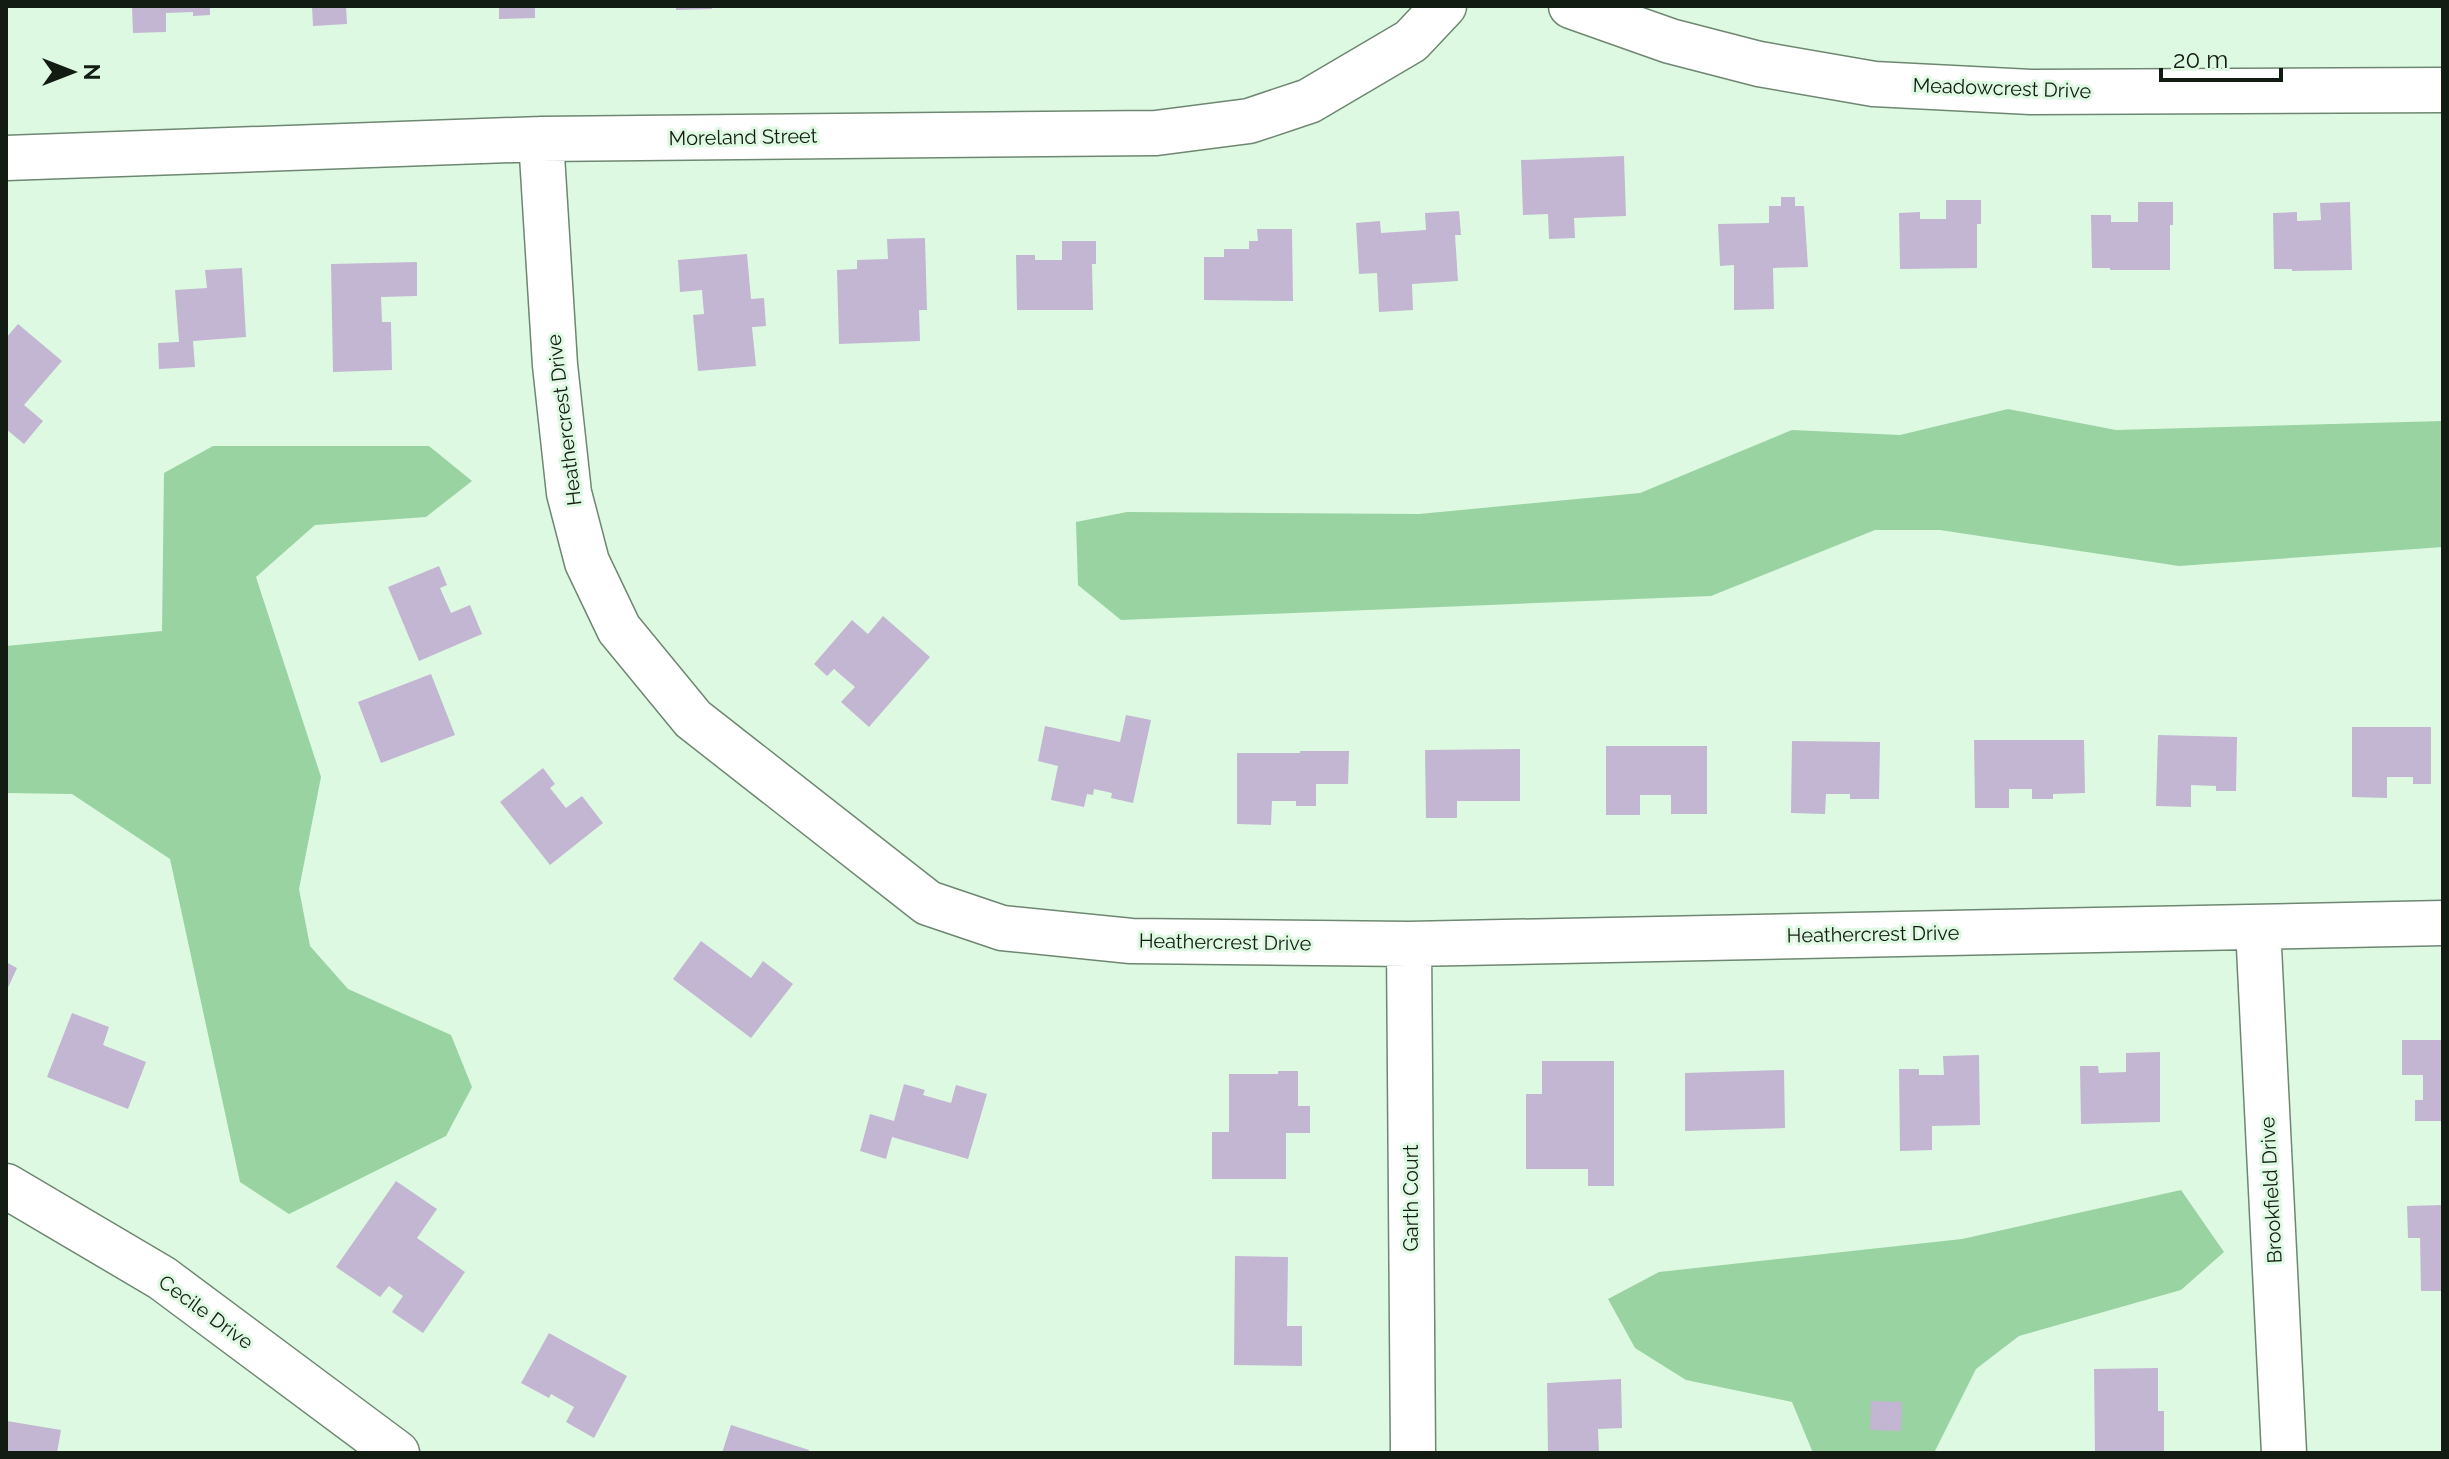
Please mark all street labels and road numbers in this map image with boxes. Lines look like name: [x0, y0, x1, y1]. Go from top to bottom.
street label: Meadowcrest Drive: [1912, 73, 2092, 103]
street label: Moreland Street: [668, 124, 818, 150]
street label: Heathercrest Drive: [542, 333, 586, 507]
street label: Heathercrest Drive: [1787, 920, 1960, 948]
street label: Heathercrest Drive: [1139, 928, 1312, 956]
street label: Brookfield Drive: [2255, 1116, 2287, 1264]
street label: Garth Court: [1399, 1144, 1423, 1251]
street label: Cecile Drive: [154, 1270, 258, 1354]

